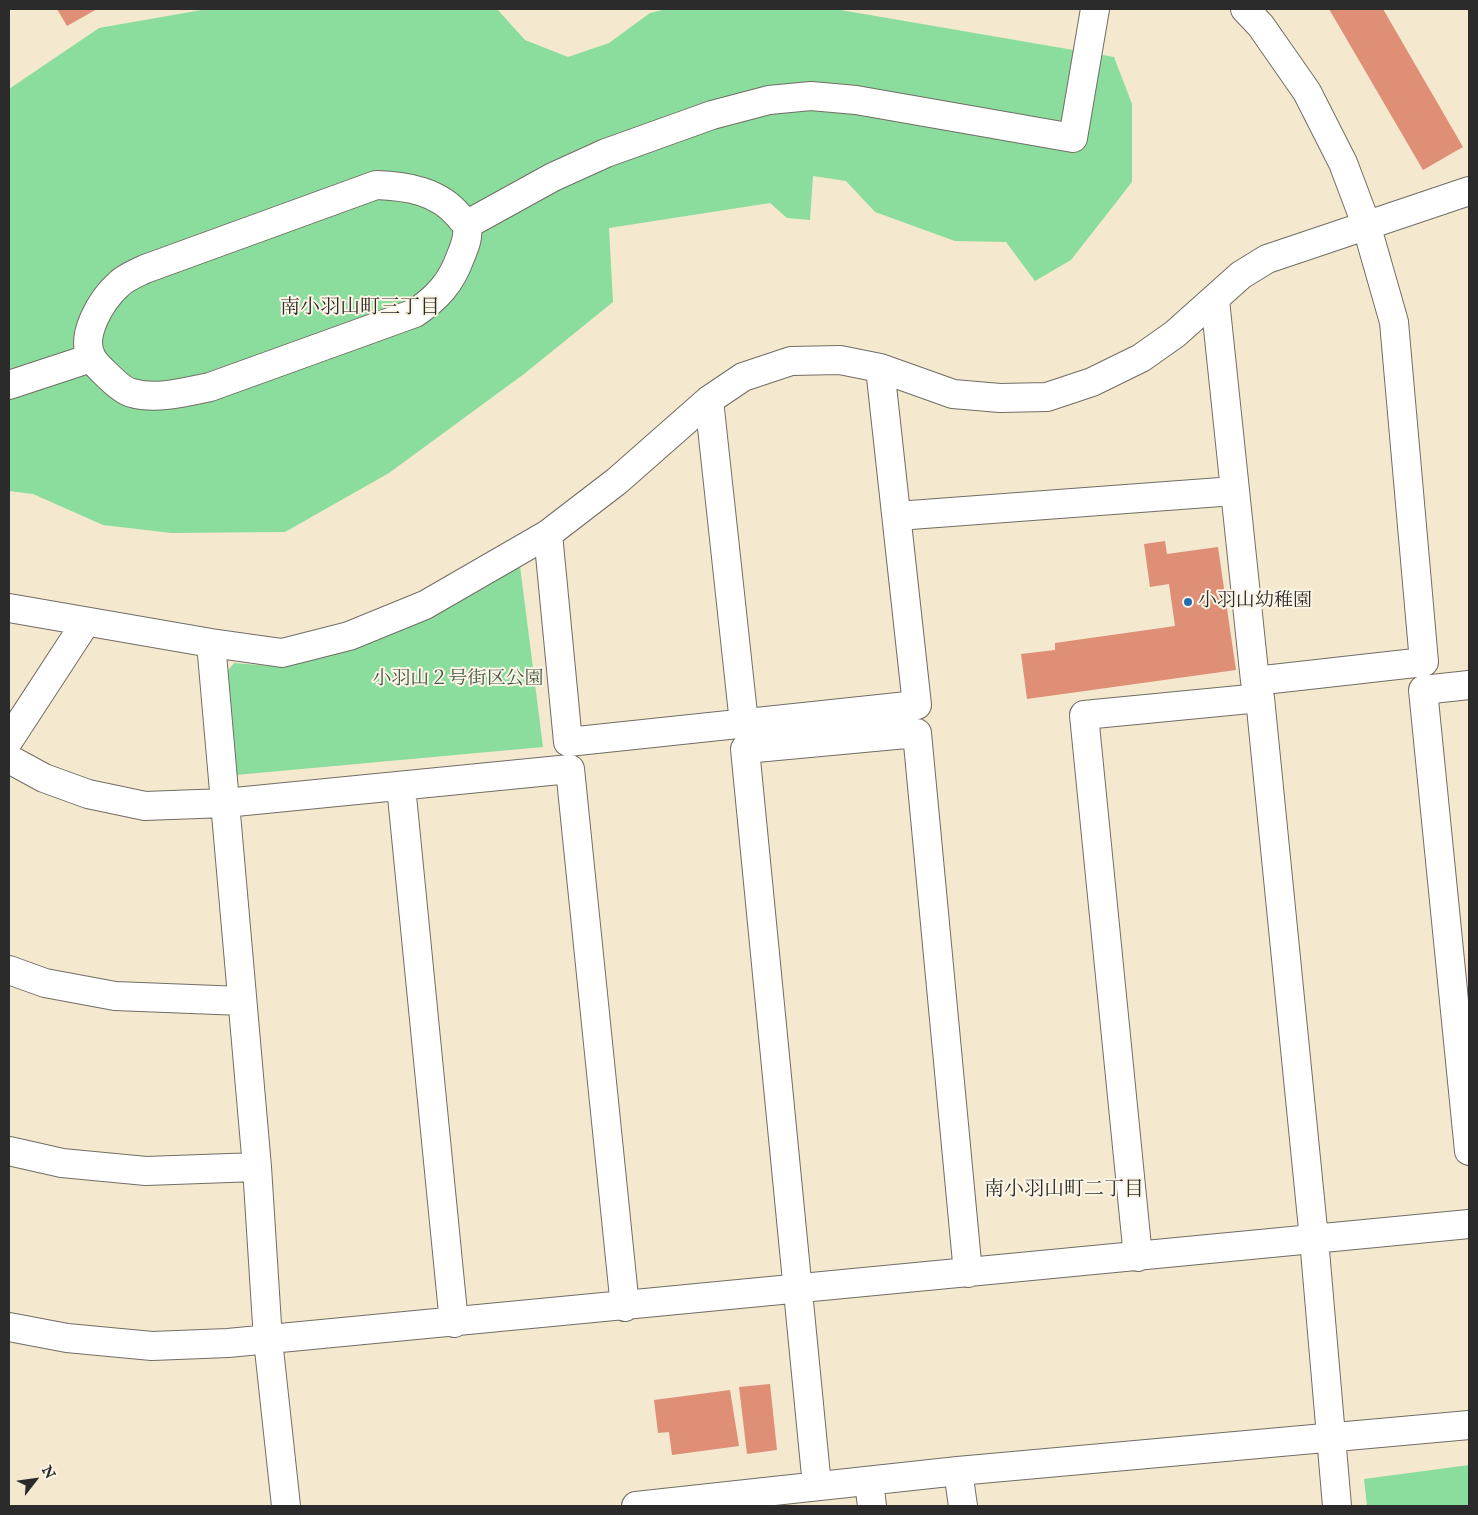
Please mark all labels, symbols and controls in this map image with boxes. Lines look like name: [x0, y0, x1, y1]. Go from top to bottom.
district label: 南小羽山町三丁目: [280, 297, 440, 321]
place label: 小羽山幼稚園: [1198, 591, 1312, 613]
marker: 小羽山幼稚園: [1182, 596, 1194, 608]
park label: 小羽山２号街区公園: [373, 669, 543, 691]
district label: 南小羽山町二丁目: [984, 1179, 1144, 1203]
north arrow: [10, 1455, 60, 1505]
text: N: [37, 1463, 59, 1482]

